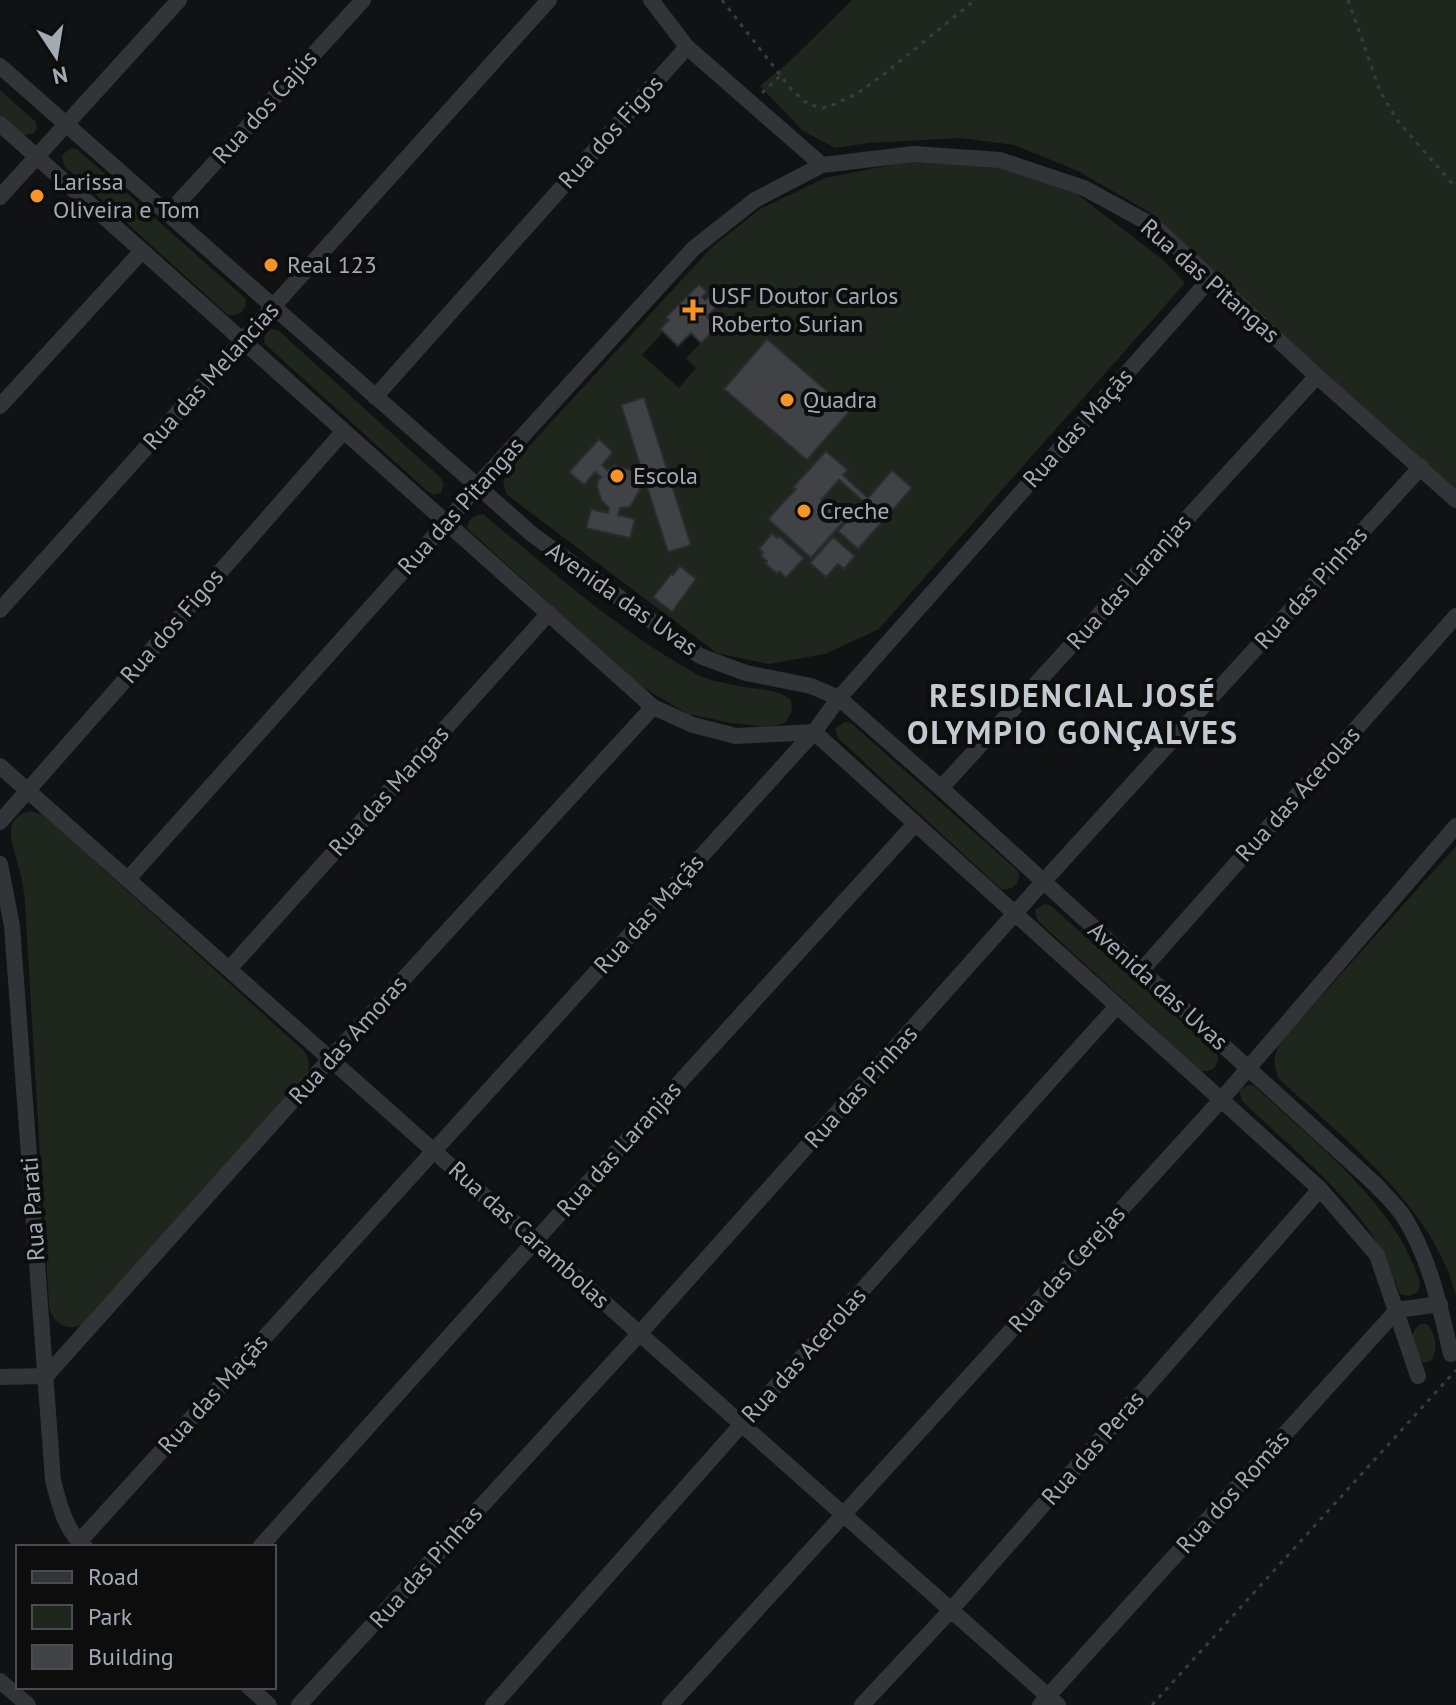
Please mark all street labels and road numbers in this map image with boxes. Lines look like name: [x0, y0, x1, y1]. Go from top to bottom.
street label: Rua dos Cajús: [206, 43, 324, 170]
street label: Rua dos Figos: [552, 68, 670, 195]
street label: Rua das Pitangas: [1134, 212, 1286, 350]
street label: Rua das Melancias: [136, 295, 285, 456]
street label: Rua das Maçãs: [1016, 361, 1139, 494]
street label: Rua das Pitangas: [391, 430, 531, 581]
street label: Rua das Laranjas: [1060, 507, 1198, 656]
street label: Rua das Pinhas: [1247, 520, 1374, 656]
street label: Avenida das Uvas: [540, 535, 704, 662]
street label: Rua dos Figos: [113, 562, 230, 690]
street label: Rua das Mangas: [322, 719, 456, 863]
street label: Rua das Acerolas: [1229, 719, 1367, 868]
street label: Rua das Maçãs: [587, 847, 710, 980]
street label: Avenida das Uvas: [1082, 915, 1235, 1057]
street label: Rua das Amoras: [282, 969, 413, 1110]
street label: Rua das Pinhas: [797, 1019, 924, 1155]
street label: Rua das Laranjas: [550, 1074, 688, 1223]
street label: Rua das Carambolas: [442, 1154, 616, 1315]
street label: Rua Parati: [13, 1156, 52, 1262]
street label: Rua das Cerejas: [1001, 1199, 1132, 1339]
street label: Rua das Acerolas: [735, 1280, 873, 1429]
street label: Rua das Maçãs: [151, 1327, 274, 1460]
street label: Rua das Peras: [1034, 1384, 1151, 1511]
street label: Rua dos Romãs: [1169, 1424, 1296, 1560]
street label: Rua das Pinhas: [362, 1499, 489, 1635]

